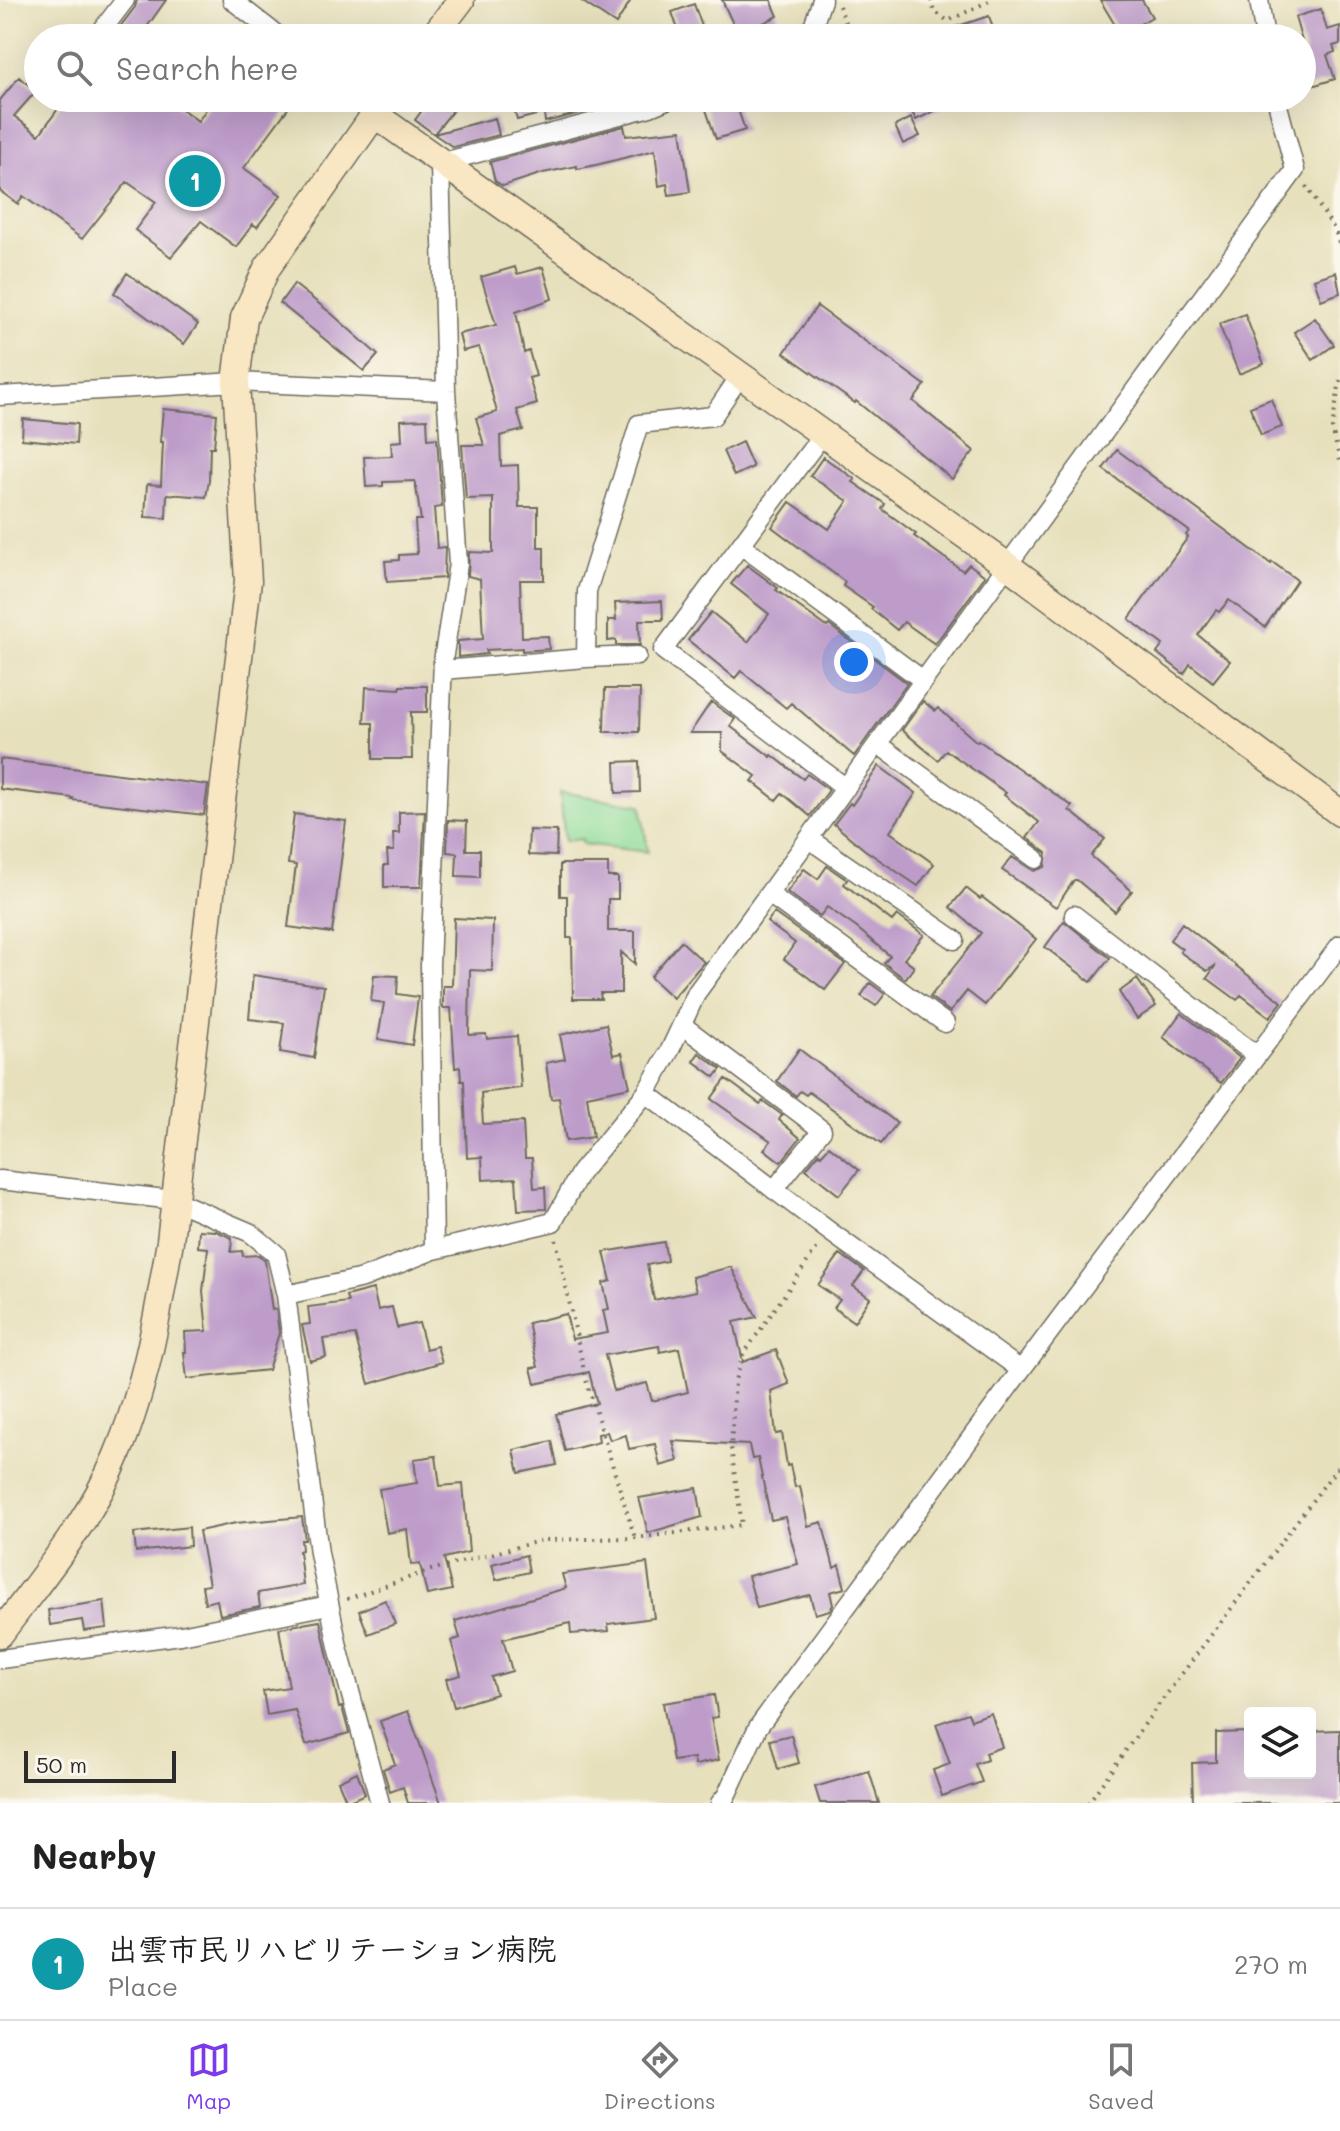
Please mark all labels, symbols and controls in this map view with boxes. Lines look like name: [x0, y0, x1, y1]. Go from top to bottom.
search box: [24, 24, 1316, 112]
icon: search: [52, 46, 96, 90]
text: Search here: [116, 48, 299, 88]
pin: 1: [169, 151, 221, 211]
your location: [834, 642, 874, 682]
map controls: [1244, 1707, 1316, 1779]
button: layers: [1244, 1707, 1316, 1779]
scale bar: [24, 1747, 176, 1783]
text: 50 m: [36, 1750, 87, 1779]
text: Nearby: [32, 1833, 157, 1878]
text: 出雲市民リハビリテーション病院: [108, 1928, 556, 1968]
text: 1: [52, 1947, 64, 1981]
text: 270 m: [1234, 1947, 1308, 1981]
text: Place: [108, 1969, 178, 2003]
tab: Map: [186, 2038, 231, 2115]
tab: Directions: [604, 2038, 716, 2115]
tab: Saved: [1088, 2038, 1154, 2115]

